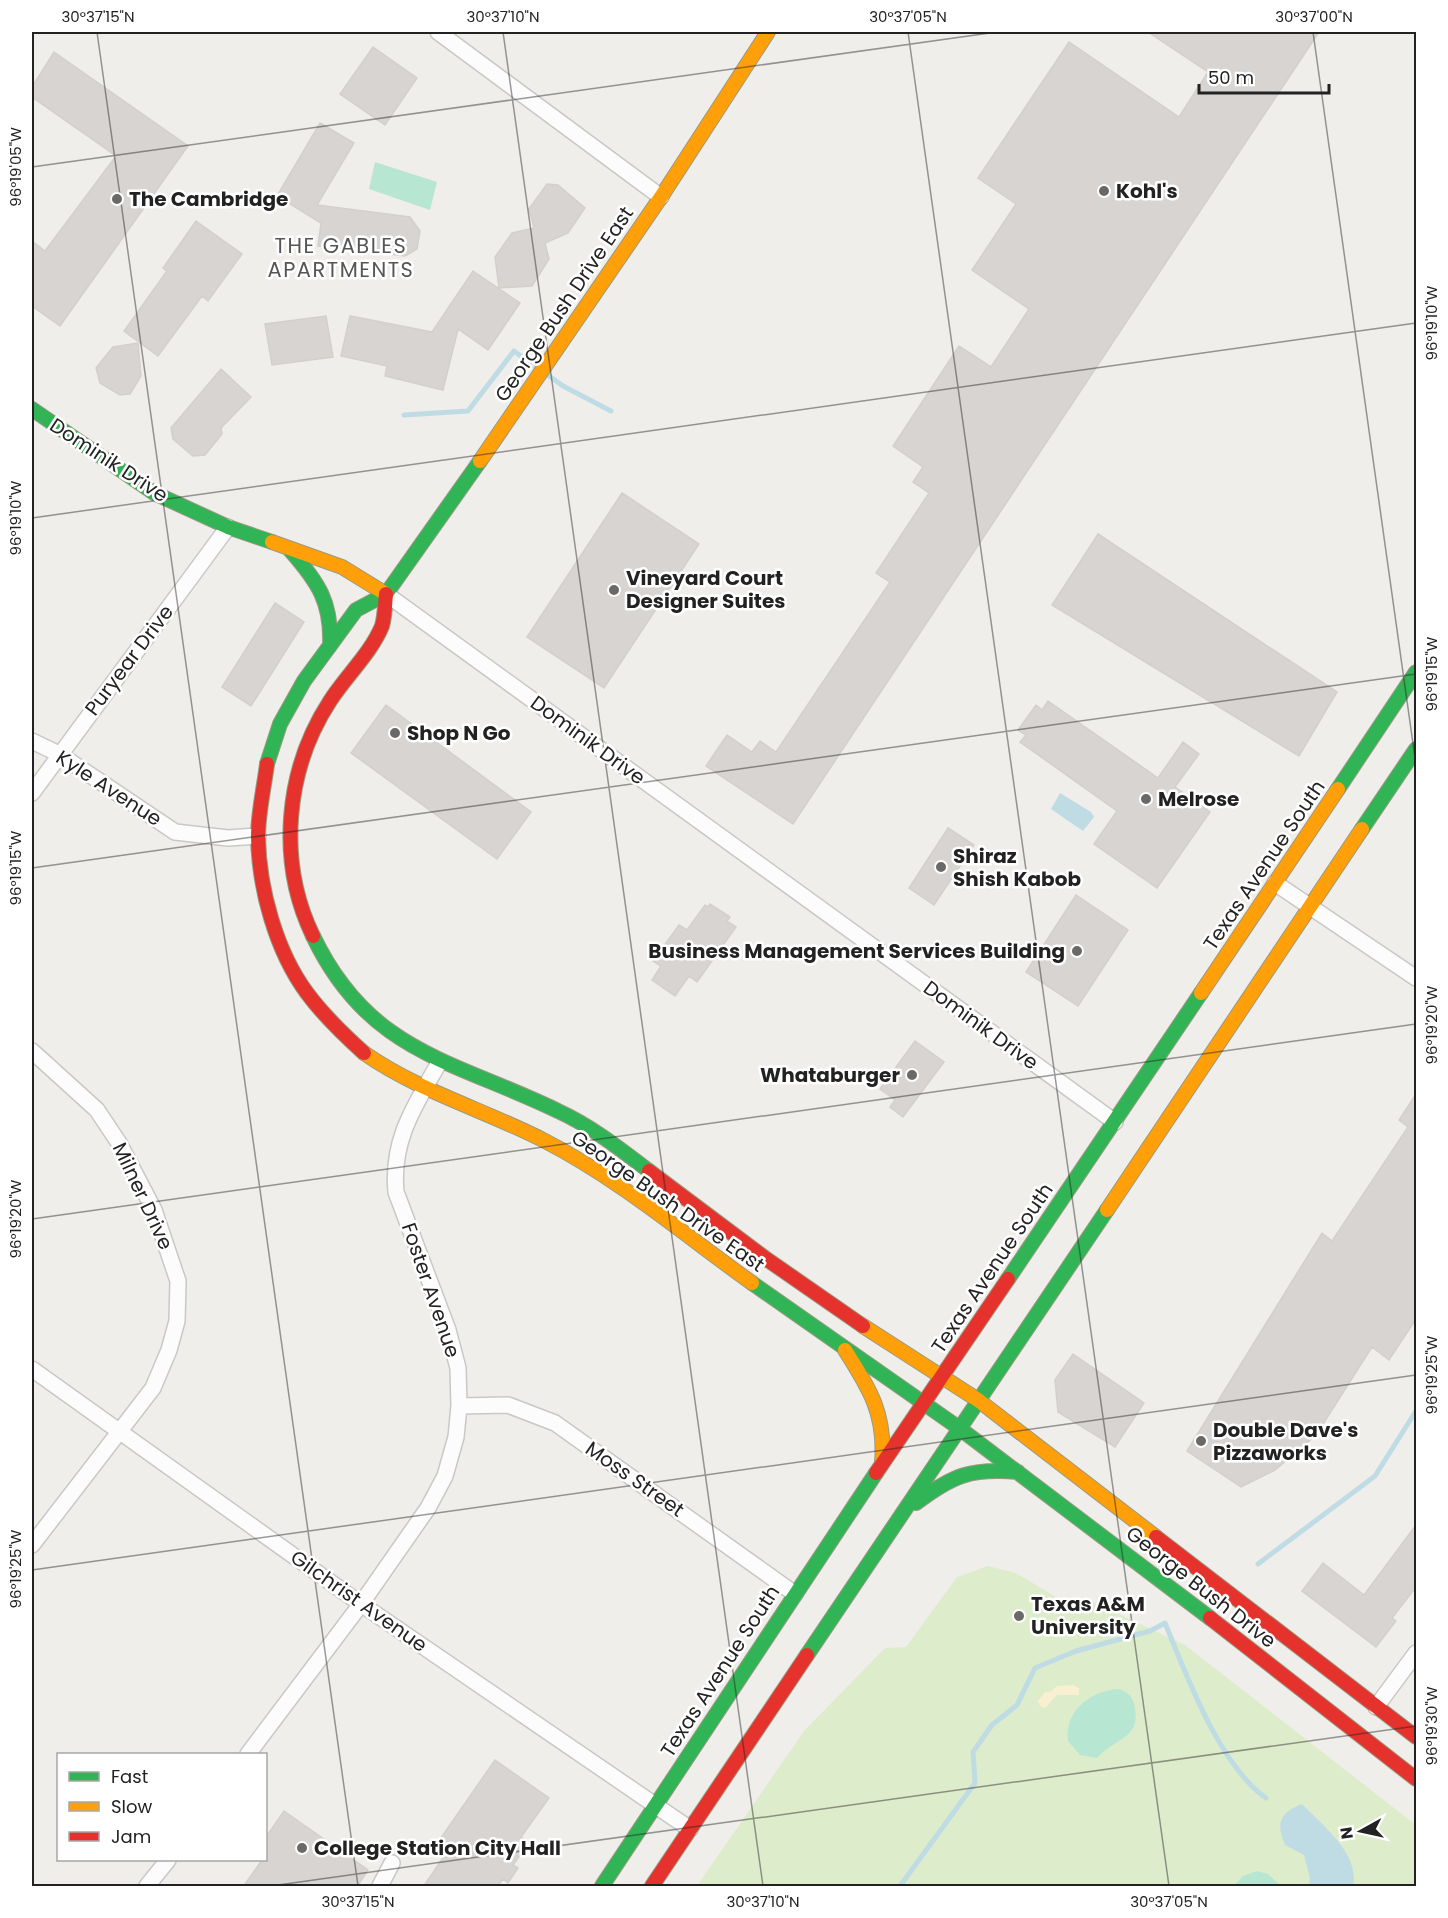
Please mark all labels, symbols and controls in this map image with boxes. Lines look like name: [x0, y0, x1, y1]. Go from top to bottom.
text: 30°37'15"N: [62, 6, 134, 27]
text: 30°37'10"N: [467, 6, 539, 27]
text: 30°37'05"N: [869, 6, 947, 27]
text: 30°37'00"N: [1275, 6, 1353, 27]
scale bar: [1199, 57, 1330, 95]
text: 50 m: [1208, 65, 1254, 90]
text: 96°19'05"W: [5, 127, 26, 207]
place label: Kohl's: [1116, 177, 1178, 205]
marker: Kohl's: [1097, 184, 1111, 198]
place label: The Cambridge: [129, 185, 288, 213]
marker: The Cambridge: [110, 192, 124, 206]
street label: George Bush Drive East: [488, 201, 640, 407]
district label: THE GABLES APARTMENTS: [268, 231, 414, 284]
text: 96°19'10"W: [1421, 285, 1442, 361]
street label: Dominik Drive: [44, 411, 174, 509]
text: 96°19'10"W: [5, 480, 26, 556]
place label: Vineyard Court Designer Suites: [626, 564, 785, 615]
marker: Vineyard Court Designer Suites: [607, 583, 621, 597]
street label: Puryear Drive: [78, 599, 180, 721]
text: 96°19'15"W: [1421, 636, 1442, 712]
street label: Dominik Drive: [525, 689, 651, 791]
place label: Shop N Go: [407, 719, 511, 747]
marker: Shop N Go: [388, 726, 402, 740]
street label: Kyle Avenue: [51, 743, 167, 833]
street label: Texas Avenue South: [1196, 774, 1332, 956]
place label: Melrose: [1158, 785, 1239, 813]
marker: Melrose: [1139, 792, 1153, 806]
text: 96°19'15"W: [5, 830, 26, 906]
place label: Shiraz Shish Kabob: [953, 842, 1081, 893]
marker: Shiraz Shish Kabob: [934, 860, 948, 874]
place label: Business Management Services Building: [648, 937, 1065, 965]
marker: Business Management Services Building: [1070, 944, 1084, 958]
street label: Dominik Drive: [918, 974, 1044, 1076]
text: 96°19'20"W: [1421, 985, 1442, 1064]
place label: Whataburger: [760, 1061, 900, 1089]
marker: Whataburger: [905, 1068, 919, 1082]
street label: George Bush Drive East: [566, 1124, 770, 1278]
street label: Milner Drive: [106, 1138, 180, 1254]
street label: Texas Avenue South: [924, 1177, 1060, 1359]
text: 96°19'20"W: [5, 1179, 26, 1258]
street label: Foster Avenue: [395, 1219, 467, 1361]
text: 96°19'25"W: [1421, 1335, 1442, 1414]
place label: Double Dave's Pizzaworks: [1213, 1416, 1358, 1467]
marker: Double Dave's Pizzaworks: [1194, 1434, 1208, 1448]
street label: Moss Street: [580, 1435, 690, 1523]
street label: George Bush Drive: [1120, 1520, 1282, 1654]
text: 96°19'25"W: [5, 1529, 26, 1608]
street label: Gilchrist Avenue: [285, 1543, 433, 1659]
street label: Texas Avenue South: [654, 1580, 786, 1762]
place label: Texas A&M University: [1031, 1590, 1145, 1641]
marker: Texas A&M University: [1012, 1609, 1026, 1623]
text: 96°19'30"W: [1421, 1686, 1442, 1766]
legend: [57, 1753, 267, 1861]
text: Fast: [111, 1764, 148, 1789]
text: Slow: [111, 1794, 153, 1819]
north arrow: [1331, 1801, 1391, 1861]
text: Jam: [111, 1824, 151, 1849]
text: N: [1334, 1825, 1359, 1841]
place label: College Station City Hall: [314, 1834, 561, 1862]
marker: College Station City Hall: [295, 1841, 309, 1855]
text: 30°37'15"N: [322, 1891, 394, 1912]
text: 30°37'10"N: [727, 1891, 799, 1912]
text: 30°37'05"N: [1130, 1891, 1208, 1912]

